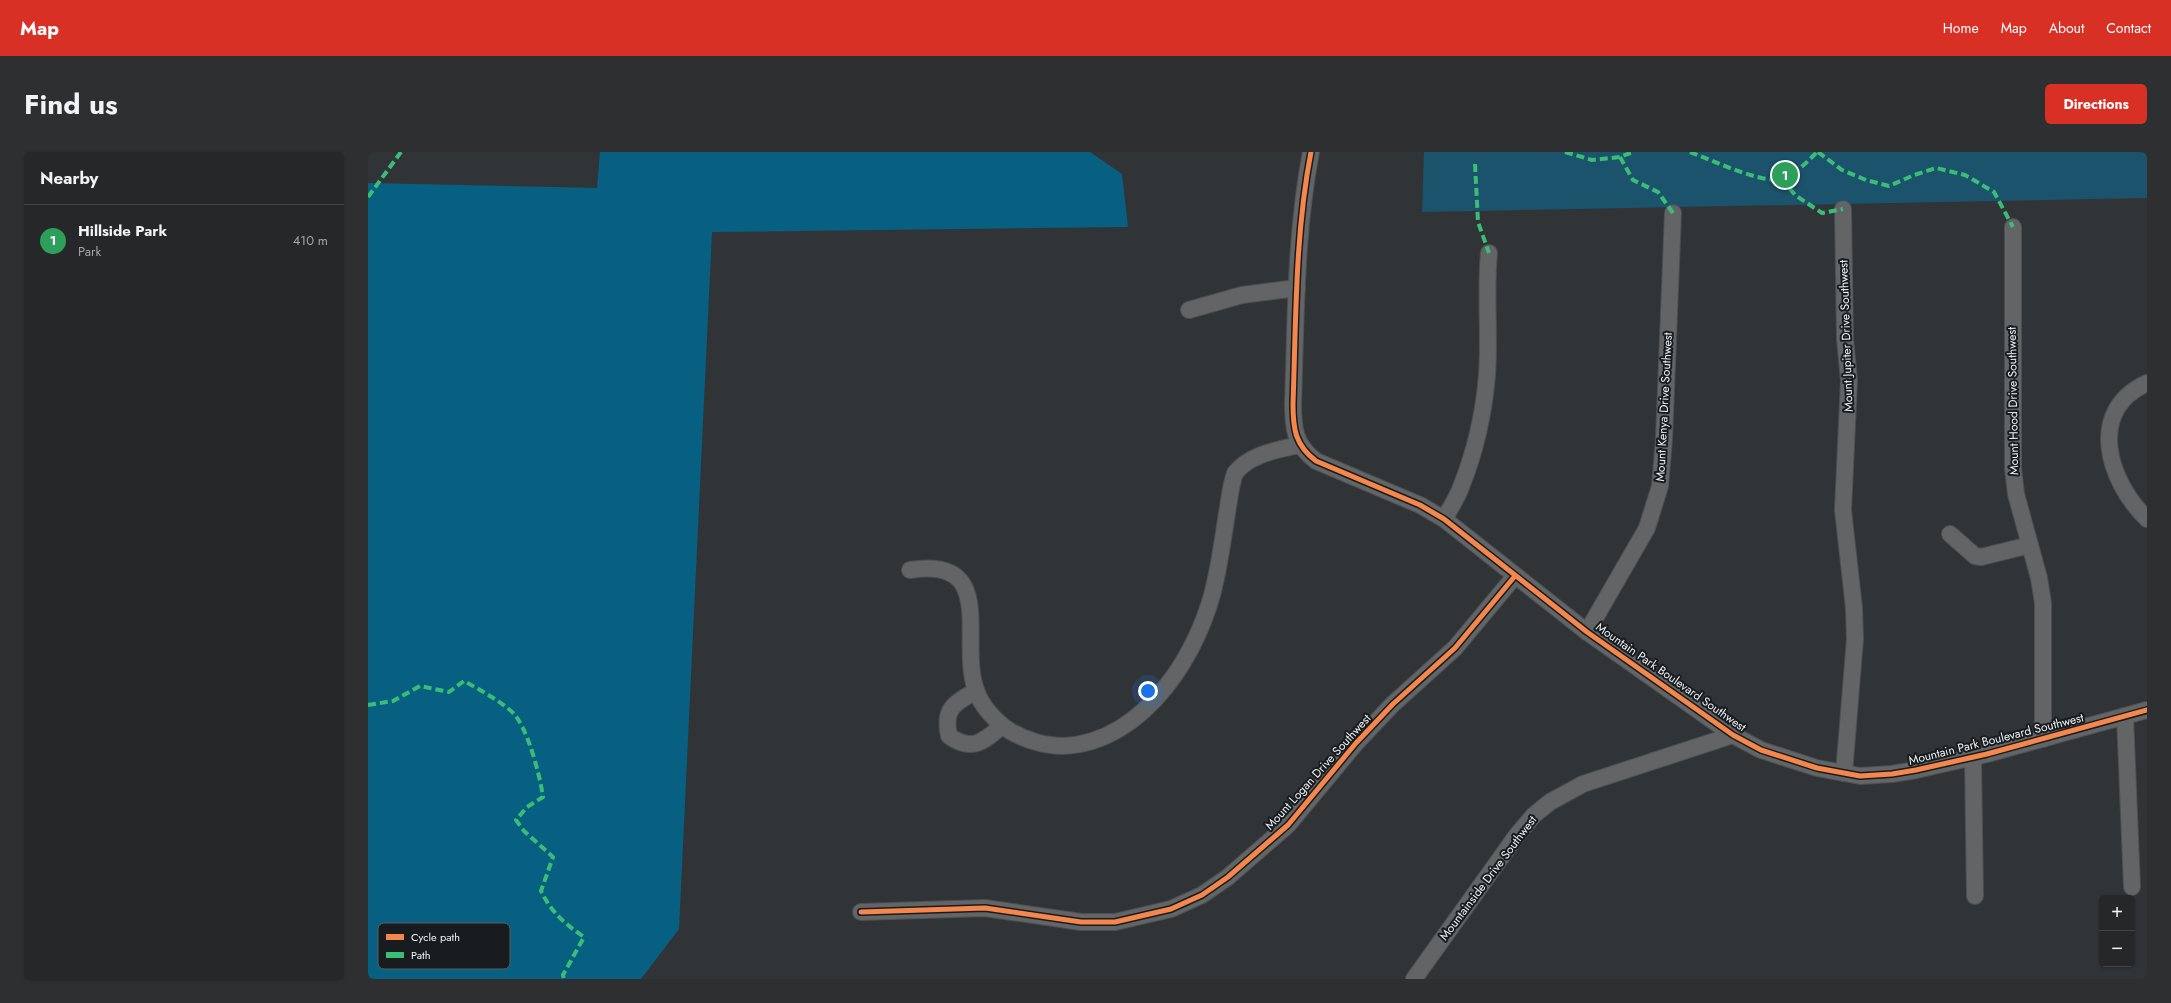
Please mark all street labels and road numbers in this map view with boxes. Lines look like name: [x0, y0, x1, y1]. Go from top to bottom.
street label: Mount Jupiter Drive Southwest: [1834, 260, 1858, 412]
street label: Mount Hood Drive Southwest: [2003, 327, 2023, 475]
street label: Mount Kenya Drive Southwest: [1651, 332, 1677, 482]
street label: Mountain Park Boulevard Southwest: [1592, 618, 1750, 736]
street label: Mountain Park Boulevard Southwest: [1907, 708, 2086, 769]
street label: Mount Logan Drive Southwest: [1261, 710, 1375, 834]
street label: Mountainside Drive Southwest: [1435, 812, 1541, 944]

